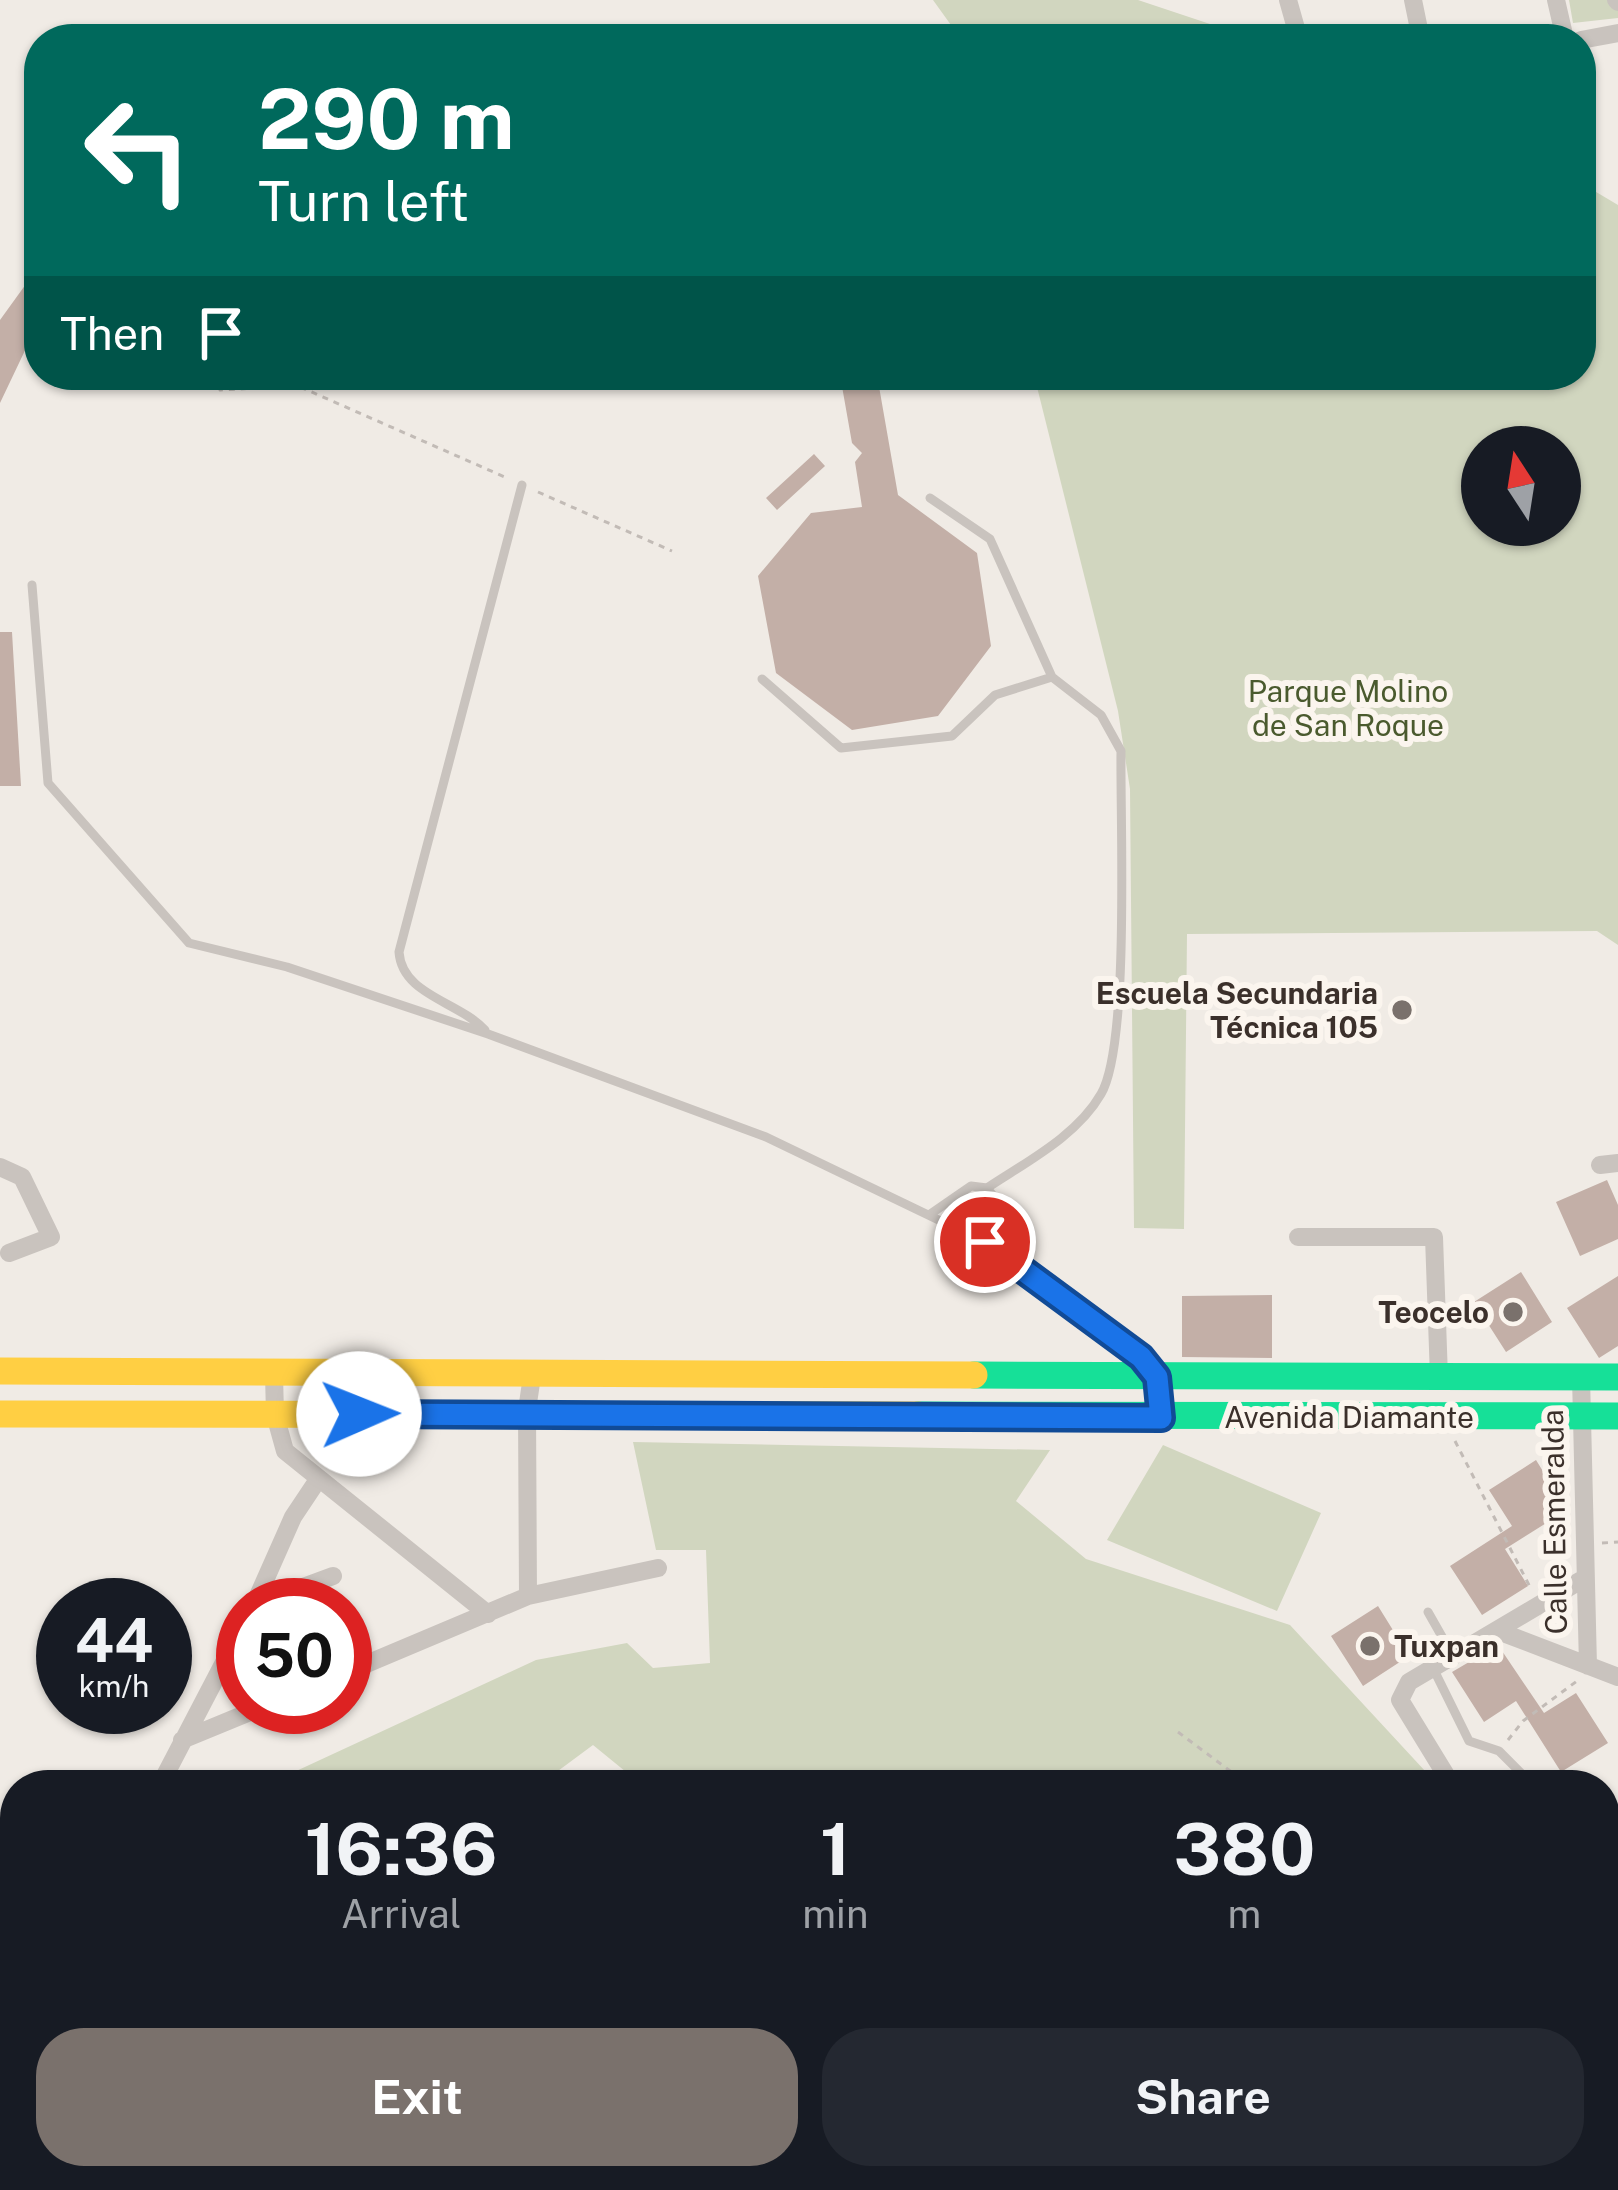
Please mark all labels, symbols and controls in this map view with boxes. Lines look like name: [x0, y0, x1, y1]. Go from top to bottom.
text: 290 m: [258, 69, 515, 168]
icon: left: [60, 72, 216, 228]
text: Turn left: [258, 170, 469, 233]
icon: arrive: [188, 300, 254, 366]
text: Then: [60, 307, 164, 360]
north arrow: [1461, 426, 1581, 546]
map controls: [1461, 426, 1581, 546]
park label: Parque Molino de San Roque: [1248, 673, 1448, 743]
place label: Escuela Secundaria Técnica 105: [1096, 975, 1378, 1045]
marker: Escuela Secundaria Técnica 105: [1389, 997, 1415, 1023]
pin: [934, 1191, 1036, 1293]
icon: arrive: [952, 1209, 1018, 1275]
place label: Teocelo: [1378, 1294, 1489, 1330]
marker: Teocelo: [1500, 1299, 1526, 1325]
position arrow: [296, 1351, 422, 1477]
street label: Avenida Diamante: [1224, 1399, 1474, 1435]
street label: Calle Esmeralda: [1534, 1409, 1574, 1635]
speed limit sign: 50: [216, 1578, 372, 1734]
text: 44: [75, 1605, 153, 1676]
place label: Tuxpan: [1394, 1628, 1499, 1664]
marker: Tuxpan: [1357, 1633, 1383, 1659]
text: km/h: [79, 1668, 149, 1704]
text: 16:36: [305, 1807, 498, 1891]
text: 1: [820, 1807, 851, 1891]
text: 380: [1173, 1807, 1315, 1891]
text: Arrival: [341, 1891, 461, 1937]
text: min: [802, 1891, 869, 1937]
text: m: [1227, 1891, 1261, 1937]
button: Exit: [36, 2028, 798, 2166]
button: Share: [822, 2028, 1584, 2166]

